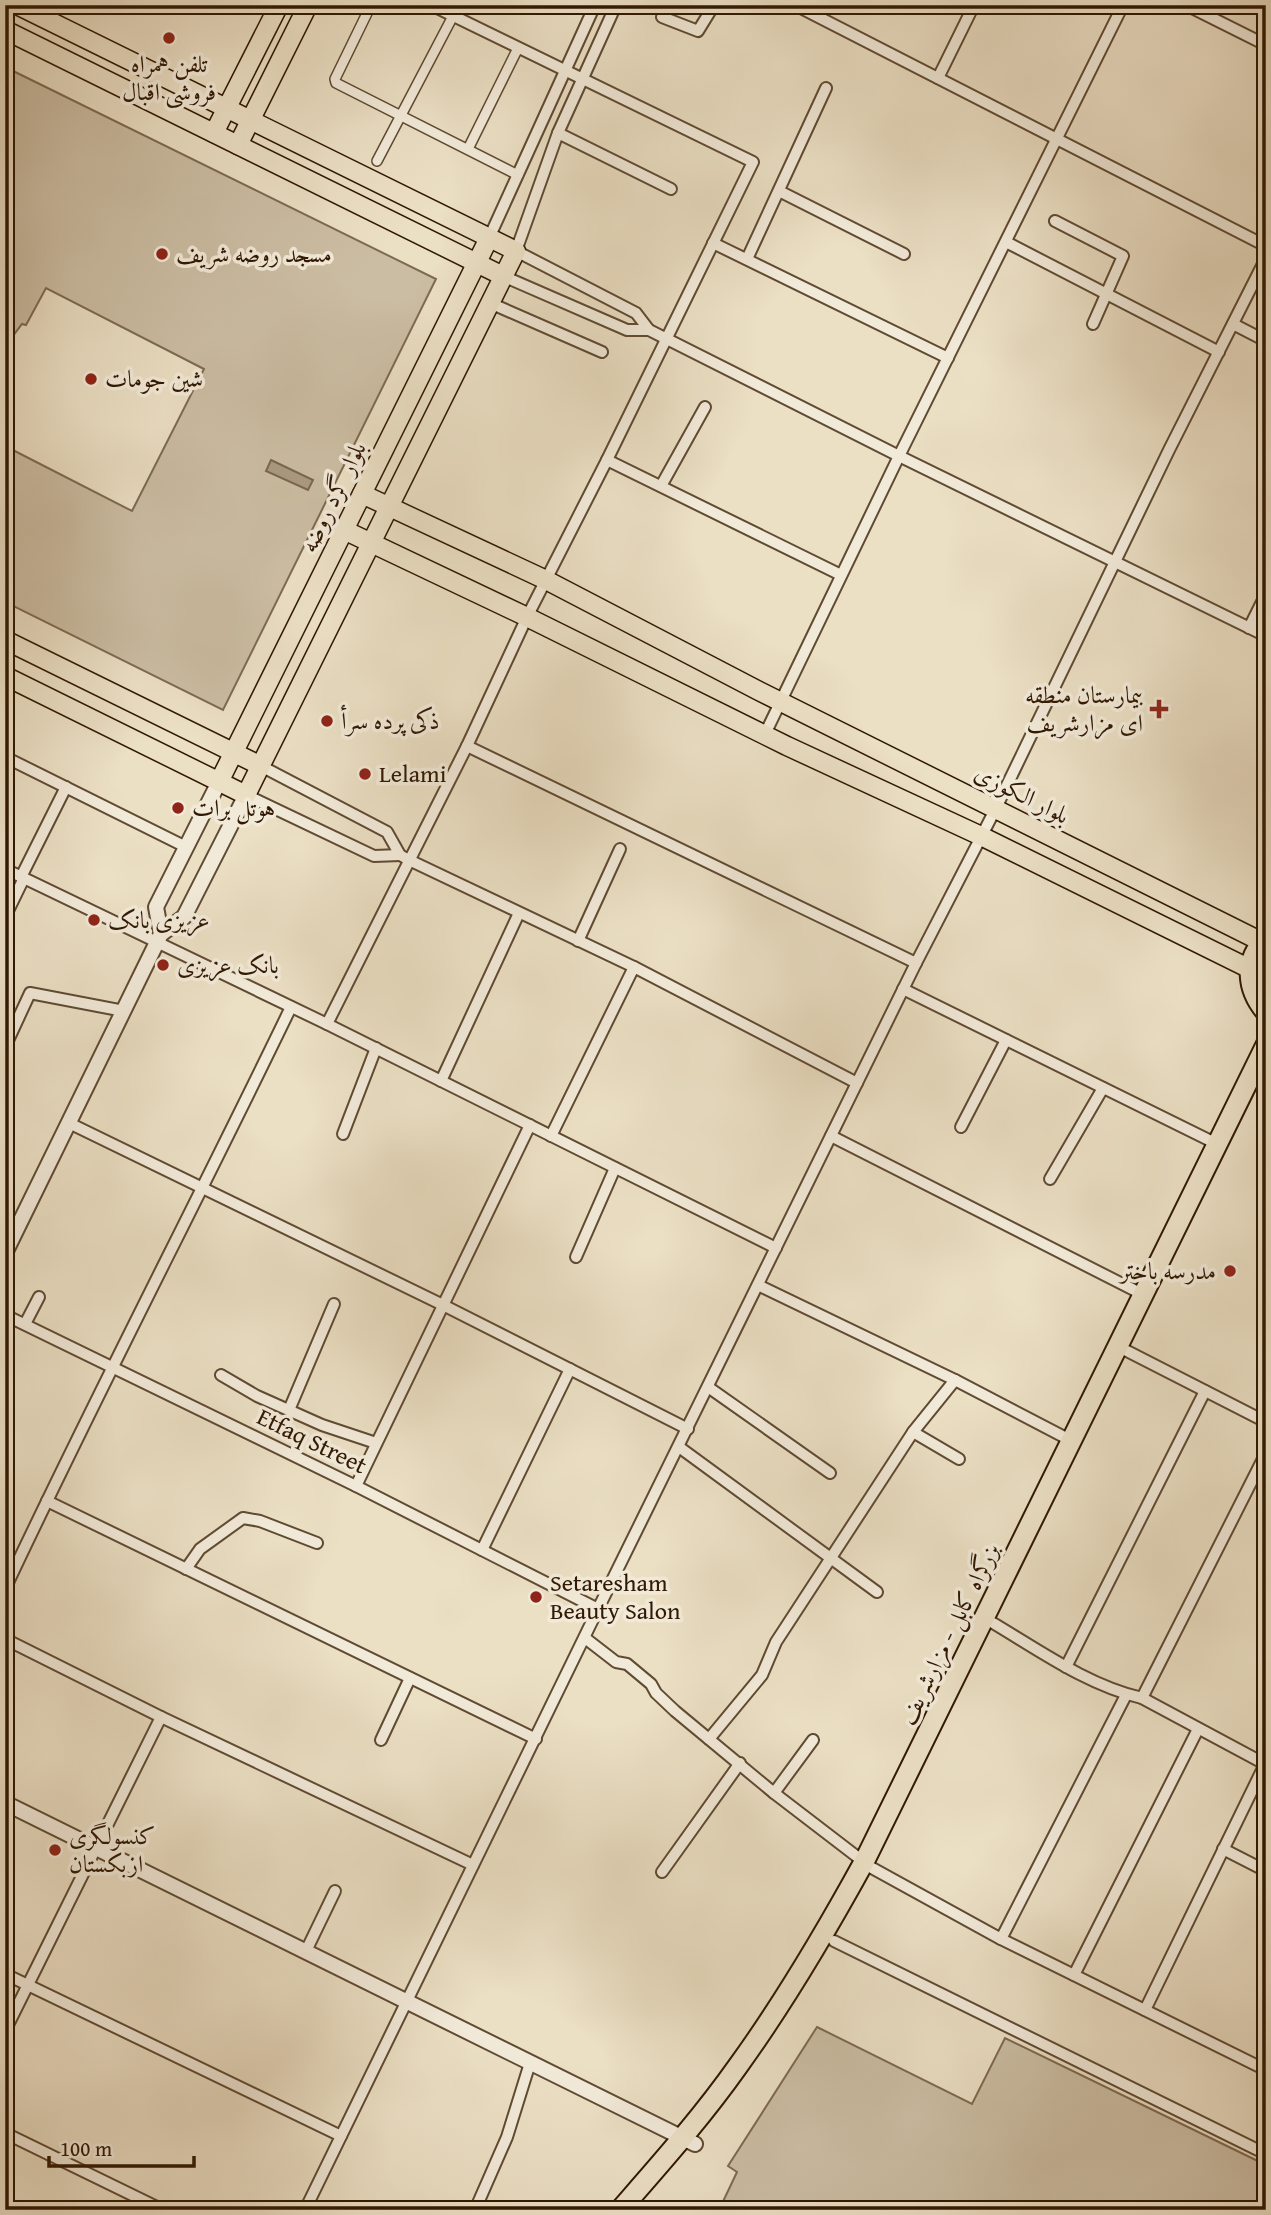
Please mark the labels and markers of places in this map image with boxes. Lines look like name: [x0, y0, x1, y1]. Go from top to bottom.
marker: تلفن همراه فروشی اقبال: [161, 30, 177, 46]
place label: تلفن همراه فروشی اقبال: [122, 46, 216, 109]
place label: مسجد روضه شریف: [176, 236, 332, 271]
marker: مسجد روضه شریف: [154, 246, 170, 262]
place label: شین جومات: [105, 361, 203, 396]
marker: شین جومات: [83, 371, 99, 387]
place label: بیمارستان منطقه ای مزارشریف: [1025, 677, 1143, 740]
marker: بیمارستان منطقه ای مزارشریف: [1149, 699, 1169, 719]
place label: ذکی پرده سرأ: [341, 703, 439, 738]
marker: ذکی پرده سرأ: [319, 713, 335, 729]
place label: Lelami: [379, 756, 447, 791]
marker: Lelami: [357, 766, 373, 782]
place label: هوتل برات: [192, 790, 275, 825]
marker: هوتل برات: [170, 800, 186, 816]
place label: عزیزی بانک: [108, 902, 210, 937]
marker: عزیزی بانک: [86, 912, 102, 928]
place label: بانک عزیزی: [177, 947, 279, 982]
marker: بانک عزیزی: [155, 957, 171, 973]
place label: مدرسه باختر: [1117, 1253, 1216, 1288]
marker: مدرسه باختر: [1222, 1263, 1238, 1279]
place label: Setaresham Beauty Salon: [550, 1565, 681, 1628]
marker: Setaresham Beauty Salon: [528, 1589, 544, 1605]
place label: کنسولگری ازبکستان: [69, 1818, 155, 1881]
marker: کنسولگری ازبکستان: [47, 1842, 63, 1858]

